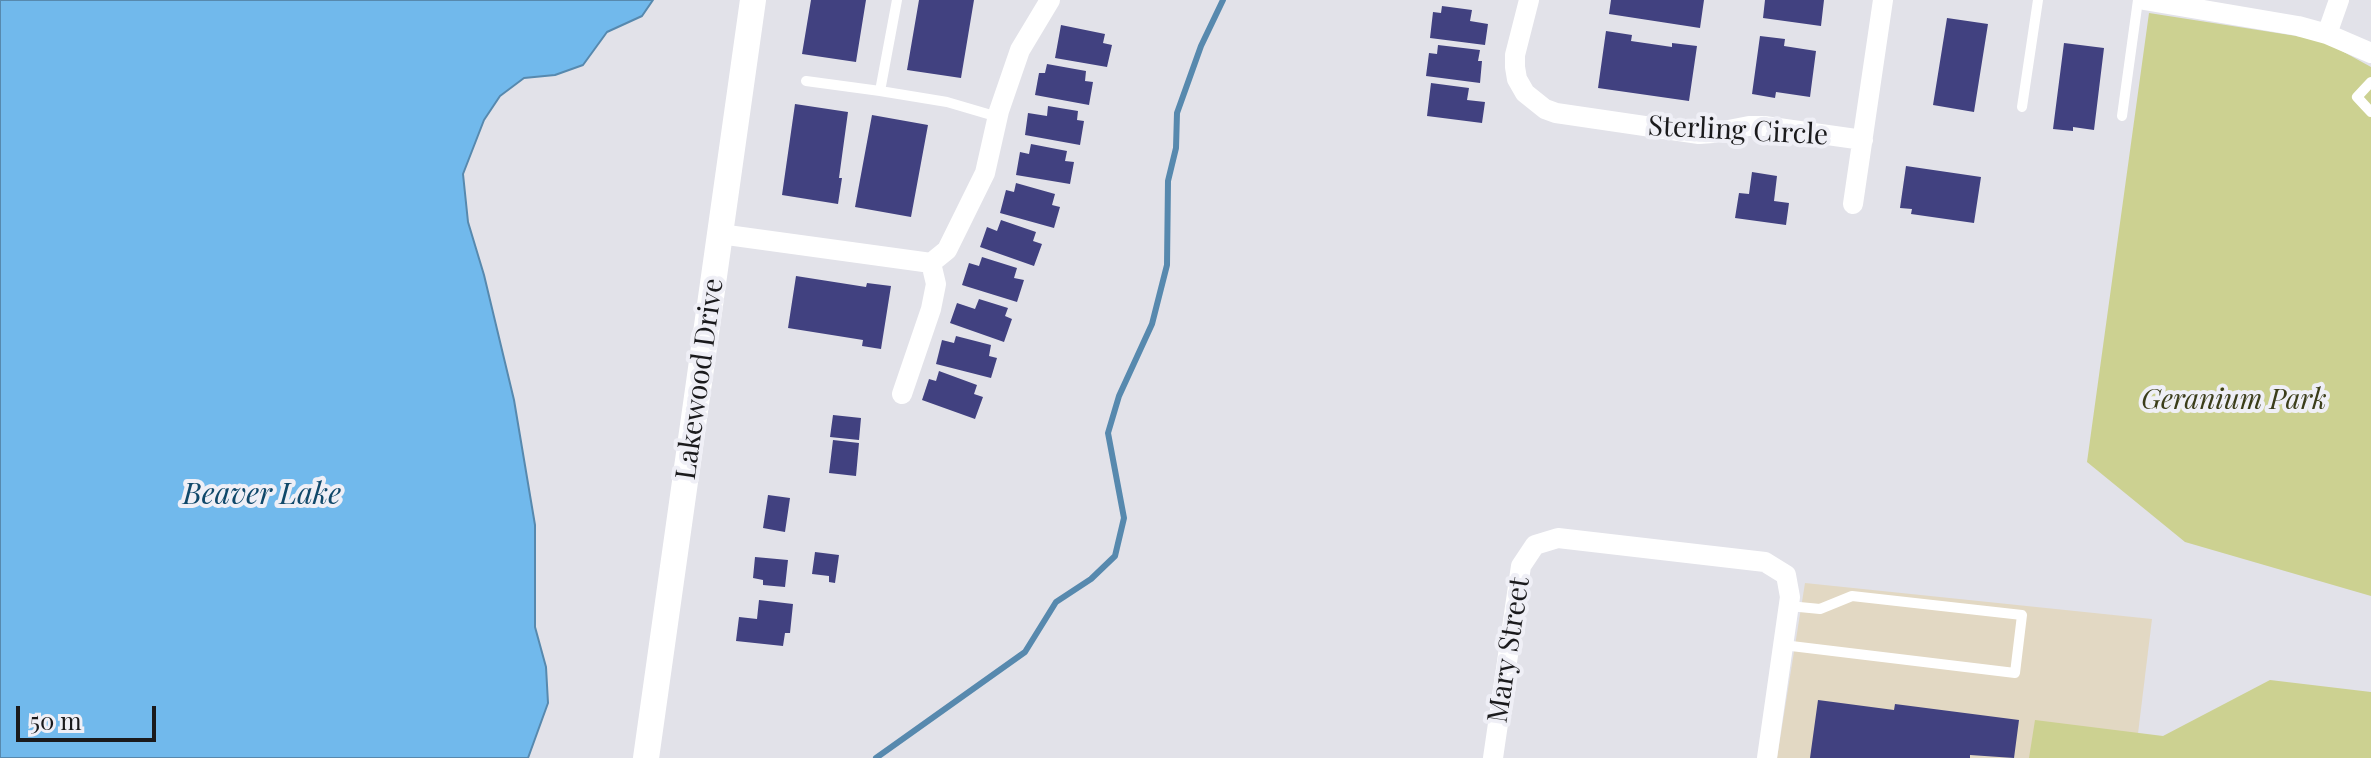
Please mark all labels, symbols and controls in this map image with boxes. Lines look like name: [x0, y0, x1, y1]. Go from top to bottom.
street label: Sterling Circle: [1647, 110, 1829, 152]
street label: Lakewood Drive: [669, 276, 731, 482]
park label: Geranium Park: [2141, 383, 2327, 417]
water label: Beaver Lake: [183, 477, 341, 513]
street label: Mary Street: [1481, 575, 1537, 725]
scale bar: [20, 690, 160, 740]
text: 50 m: [30, 704, 82, 736]

